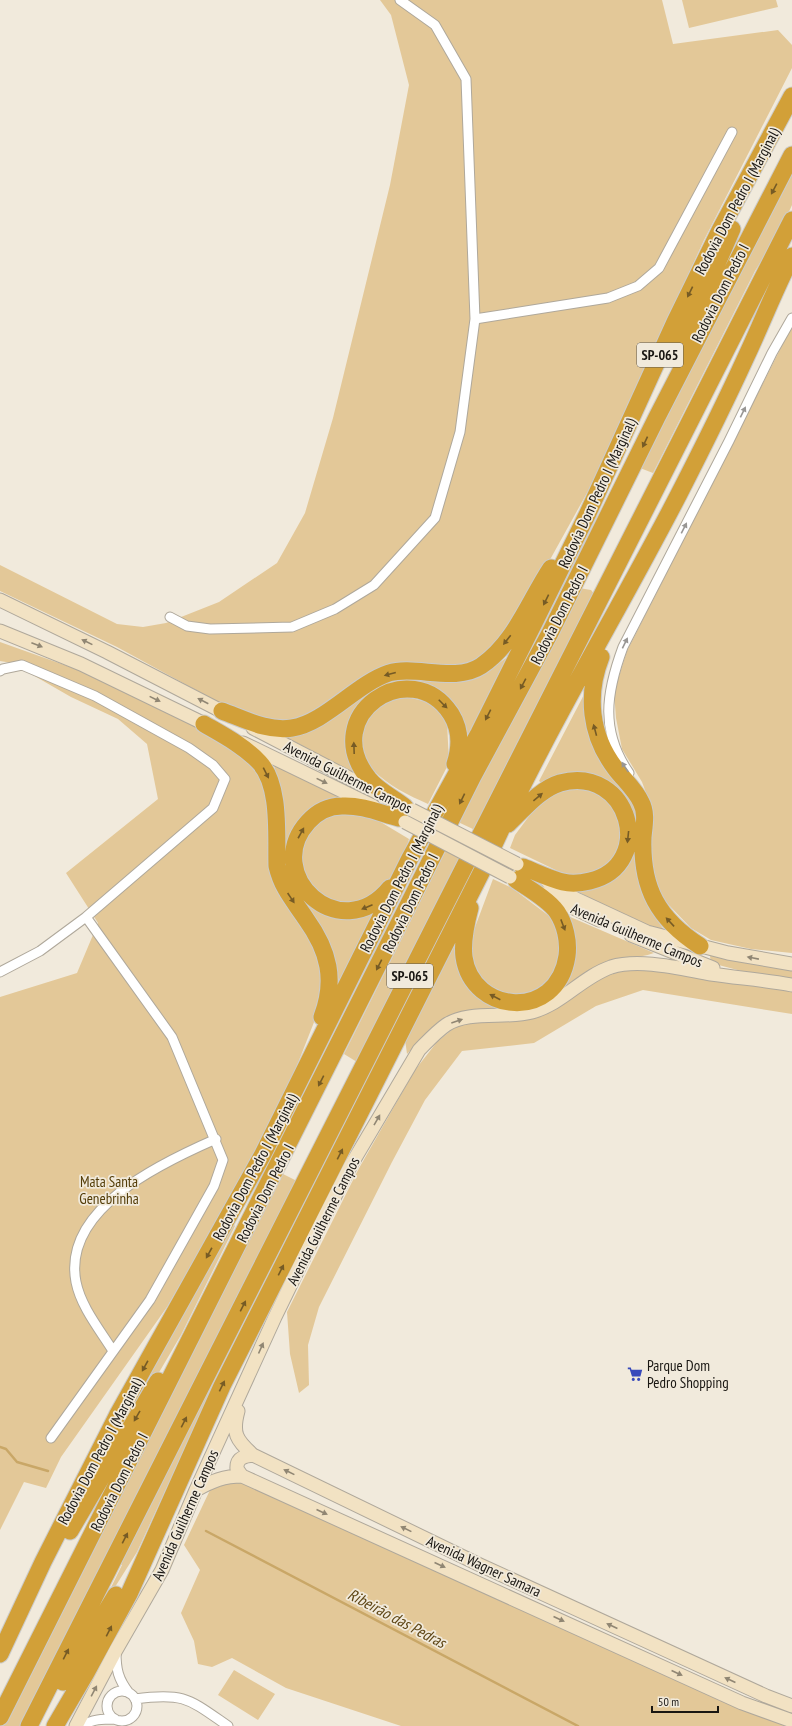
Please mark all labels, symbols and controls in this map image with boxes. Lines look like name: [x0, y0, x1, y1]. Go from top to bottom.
street label: Rodovia Dom Pedro I (Marginal): [690, 124, 784, 278]
one-way arrow: [771, 183, 777, 195]
street label: Rodovia Dom Pedro I: [687, 241, 753, 345]
one-way arrow: [687, 286, 693, 298]
road number: SP-065: [637, 343, 683, 367]
one-way arrow: [740, 406, 746, 418]
street label: Rodovia Dom Pedro I (Marginal): [554, 414, 640, 571]
one-way arrow: [642, 437, 648, 448]
one-way arrow: [681, 522, 688, 534]
street label: Rodovia Dom Pedro I: [526, 563, 592, 667]
one-way arrow: [543, 594, 549, 606]
one-way arrow: [503, 635, 512, 646]
one-way arrow: [622, 638, 628, 649]
one-way arrow: [82, 639, 93, 645]
one-way arrow: [31, 642, 43, 648]
one-way arrow: [383, 672, 396, 678]
one-way arrow: [520, 678, 526, 690]
one-way arrow: [149, 696, 160, 702]
one-way arrow: [198, 698, 209, 704]
one-way arrow: [438, 700, 448, 709]
one-way arrow: [485, 709, 491, 720]
one-way arrow: [592, 723, 598, 736]
street label: Avenida Guilherme Campos: [281, 736, 415, 818]
one-way arrow: [351, 741, 357, 754]
one-way arrow: [621, 762, 629, 772]
one-way arrow: [263, 768, 269, 779]
one-way arrow: [316, 777, 328, 784]
one-way arrow: [532, 792, 543, 801]
one-way arrow: [459, 793, 465, 804]
street label: Rodovia Dom Pedro I (Marginal): [356, 801, 446, 955]
one-way arrow: [297, 827, 304, 839]
one-way arrow: [625, 831, 631, 843]
street label: Rodovia Dom Pedro I: [378, 851, 442, 955]
one-way arrow: [287, 893, 295, 904]
street label: Avenida Guilherme Campos: [568, 899, 706, 971]
one-way arrow: [360, 904, 372, 910]
one-way arrow: [665, 917, 674, 927]
one-way arrow: [560, 920, 566, 932]
one-way arrow: [747, 955, 760, 961]
one-way arrow: [376, 959, 382, 971]
road number: SP-065: [387, 964, 433, 988]
one-way arrow: [490, 994, 501, 1000]
one-way arrow: [451, 1018, 463, 1024]
one-way arrow: [318, 1076, 324, 1087]
street label: Rodovia Dom Pedro I (Marginal): [209, 1091, 301, 1243]
one-way arrow: [374, 1114, 381, 1126]
street label: Rodovia Dom Pedro I: [233, 1141, 297, 1245]
one-way arrow: [336, 1148, 343, 1160]
street label: Avenida Guilherme Campos: [282, 1154, 364, 1288]
park label: Mata Santa Genebrinha: [79, 1172, 139, 1208]
one-way arrow: [206, 1247, 213, 1259]
one-way arrow: [277, 1264, 284, 1276]
one-way arrow: [239, 1300, 246, 1312]
one-way arrow: [258, 1343, 264, 1354]
place label: Parque Dom Pedro Shopping: [647, 1356, 729, 1392]
one-way arrow: [142, 1360, 148, 1372]
supermarket icon: Parque Dom Pedro Shopping: [626, 1365, 644, 1383]
street label: Rodovia Dom Pedro I (Marginal): [54, 1375, 146, 1527]
one-way arrow: [219, 1381, 225, 1392]
one-way arrow: [133, 1410, 140, 1422]
one-way arrow: [180, 1416, 187, 1428]
street label: Rodovia Dom Pedro I: [87, 1430, 151, 1534]
street label: Avenida Guilherme Campos: [148, 1447, 222, 1583]
one-way arrow: [283, 1469, 294, 1475]
one-way arrow: [316, 1509, 327, 1515]
one-way arrow: [400, 1526, 411, 1532]
street label: Avenida Wagner Samara: [424, 1531, 544, 1601]
one-way arrow: [122, 1532, 128, 1544]
one-way arrow: [435, 1562, 446, 1568]
water label: Ribeirão das Pedras: [345, 1584, 451, 1653]
one-way arrow: [553, 1616, 564, 1622]
one-way arrow: [606, 1622, 618, 1629]
one-way arrow: [106, 1625, 112, 1637]
one-way arrow: [63, 1648, 69, 1659]
one-way arrow: [671, 1670, 682, 1676]
one-way arrow: [725, 1677, 736, 1683]
one-way arrow: [91, 1686, 98, 1697]
scale bar: [652, 1688, 718, 1714]
text: 50 m: [658, 1694, 679, 1709]

